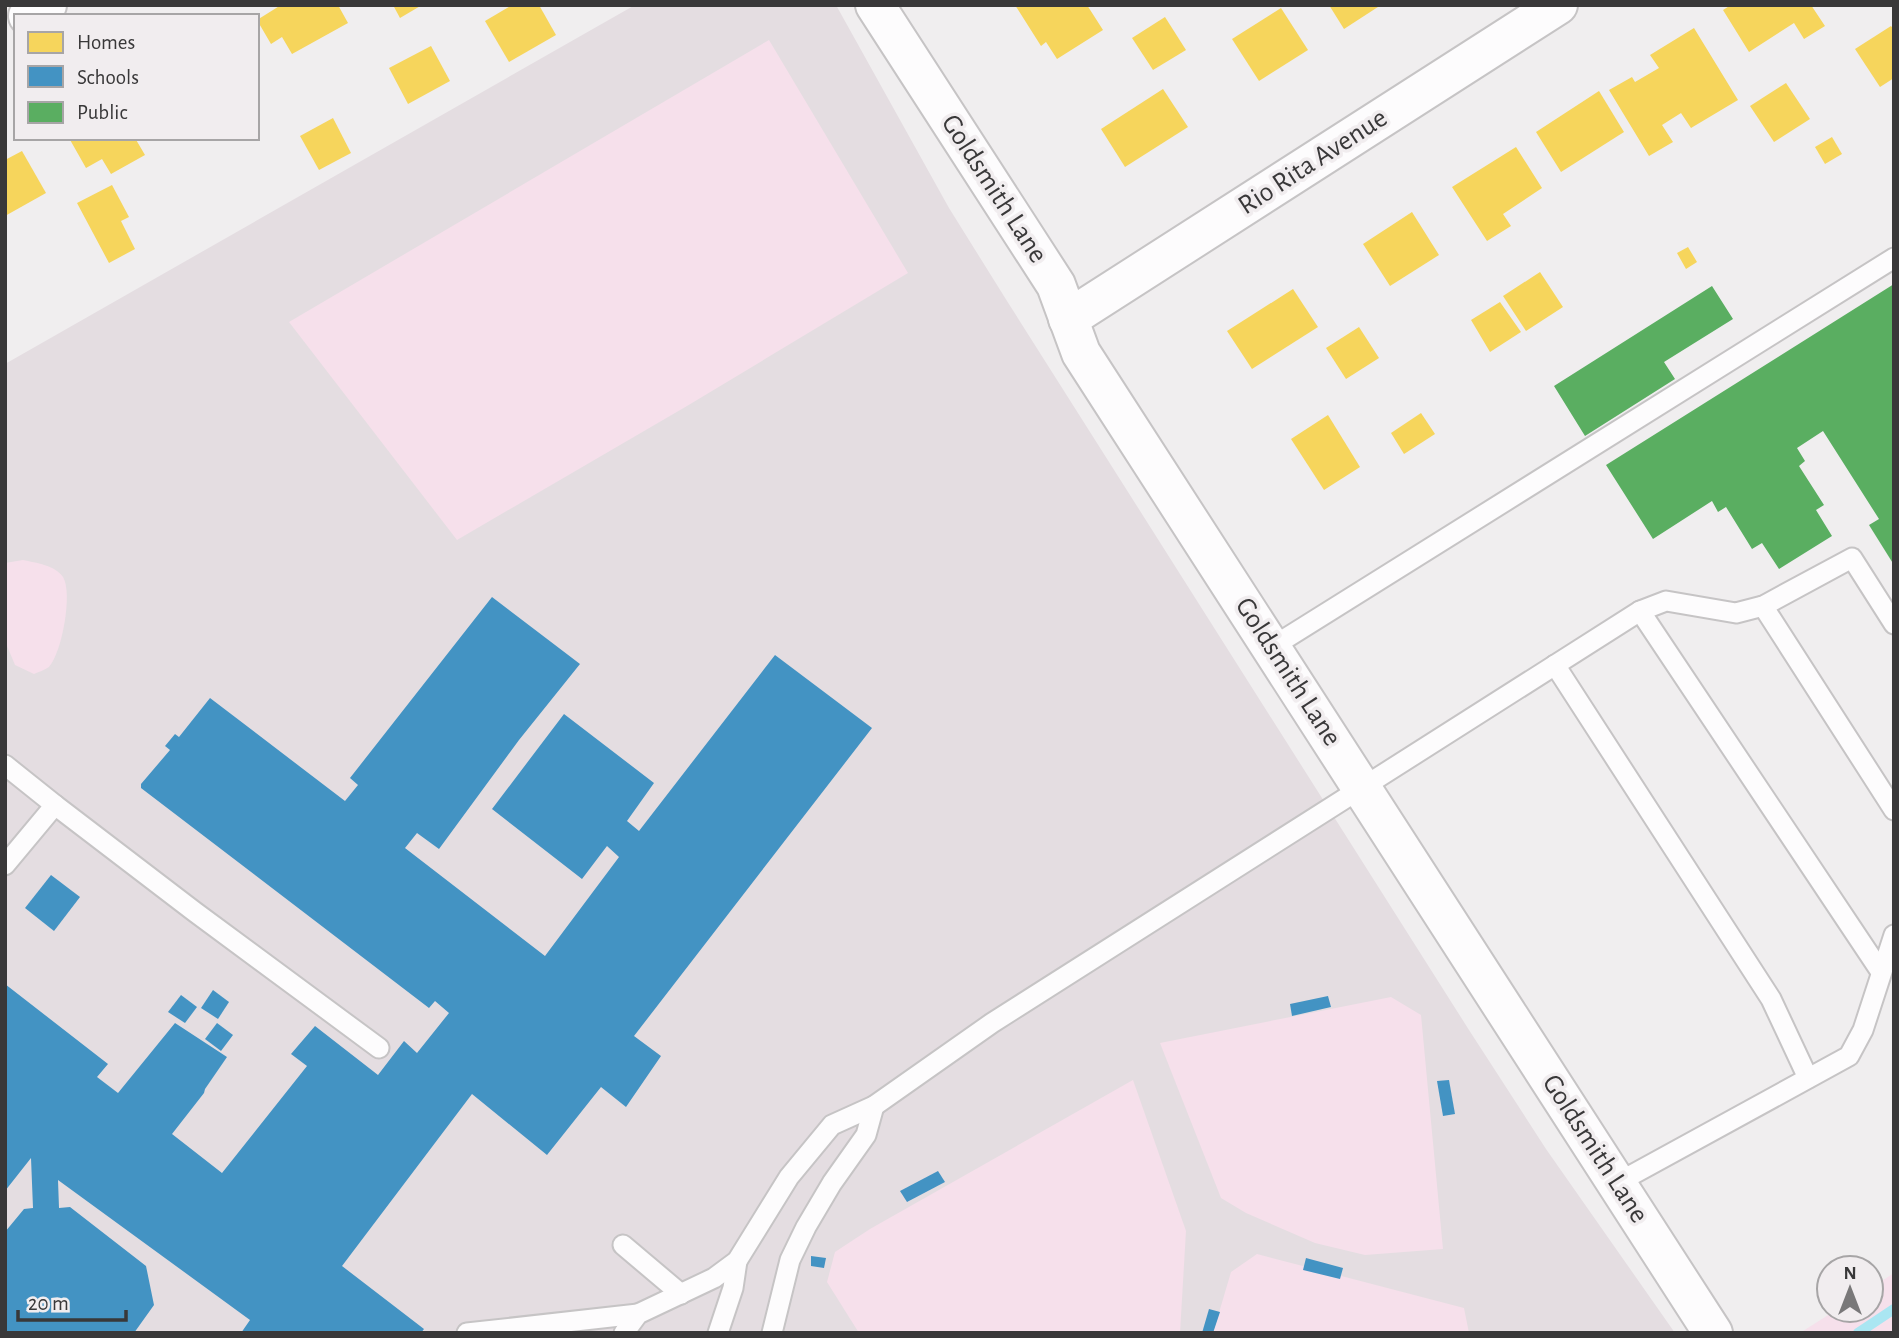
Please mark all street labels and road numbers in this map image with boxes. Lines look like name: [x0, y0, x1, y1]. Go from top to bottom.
street label: Rio Rita Avenue: [1234, 104, 1392, 220]
street label: Goldsmith Lane: [936, 110, 1052, 268]
street label: Goldsmith Lane: [1230, 593, 1346, 751]
street label: Goldsmith Lane: [1537, 1070, 1653, 1228]

